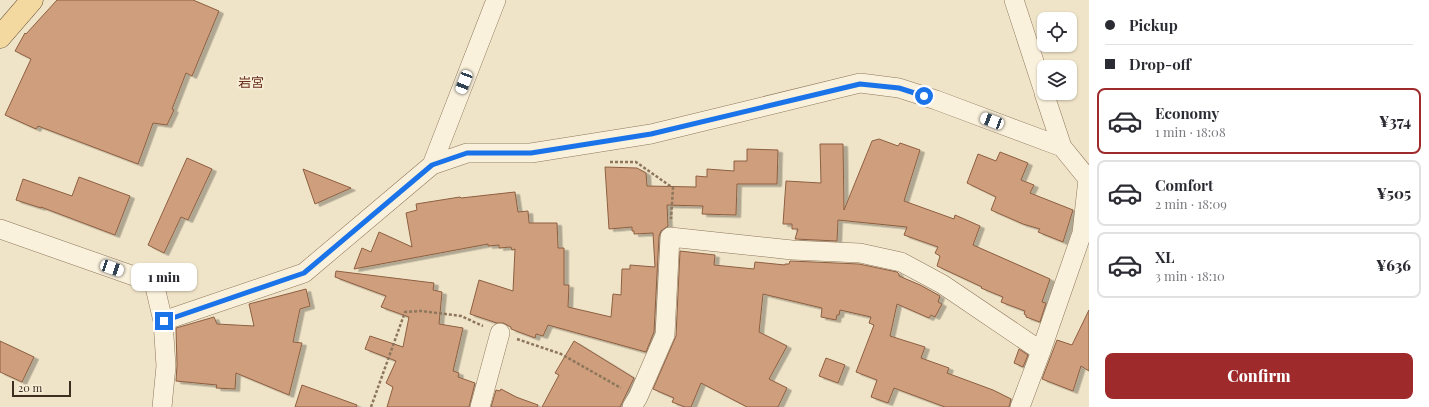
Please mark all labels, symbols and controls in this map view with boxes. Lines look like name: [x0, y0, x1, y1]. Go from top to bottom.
map controls: [1037, 12, 1077, 100]
button: locate: [1037, 12, 1077, 52]
text: Pickup: [1129, 15, 1178, 35]
text: Drop-off: [1129, 54, 1191, 74]
button: layers: [1037, 60, 1077, 100]
car: [454, 69, 474, 95]
district label: 岩宮: [238, 73, 264, 90]
route start: [915, 87, 933, 105]
icon: car: [1107, 103, 1143, 139]
text: Economy: [1155, 103, 1219, 123]
car: [979, 111, 1005, 131]
text: ¥374: [1379, 111, 1411, 131]
text: 1 min · 18:08: [1155, 123, 1226, 140]
icon: car: [1107, 175, 1143, 211]
text: Comfort: [1155, 175, 1213, 195]
text: ¥505: [1377, 183, 1411, 203]
text: 2 min · 18:09: [1155, 195, 1227, 212]
icon: car: [1107, 247, 1143, 283]
text: XL: [1155, 247, 1175, 267]
text: ¥636: [1376, 255, 1411, 275]
car: [99, 258, 125, 278]
callout: 1 min: [131, 263, 197, 291]
text: 3 min · 18:10: [1155, 267, 1225, 284]
text: 1 min: [148, 268, 180, 285]
route end: [155, 312, 173, 330]
button: Confirm: [1105, 353, 1413, 399]
scale bar: [12, 379, 71, 398]
text: 20 m: [18, 380, 42, 395]

